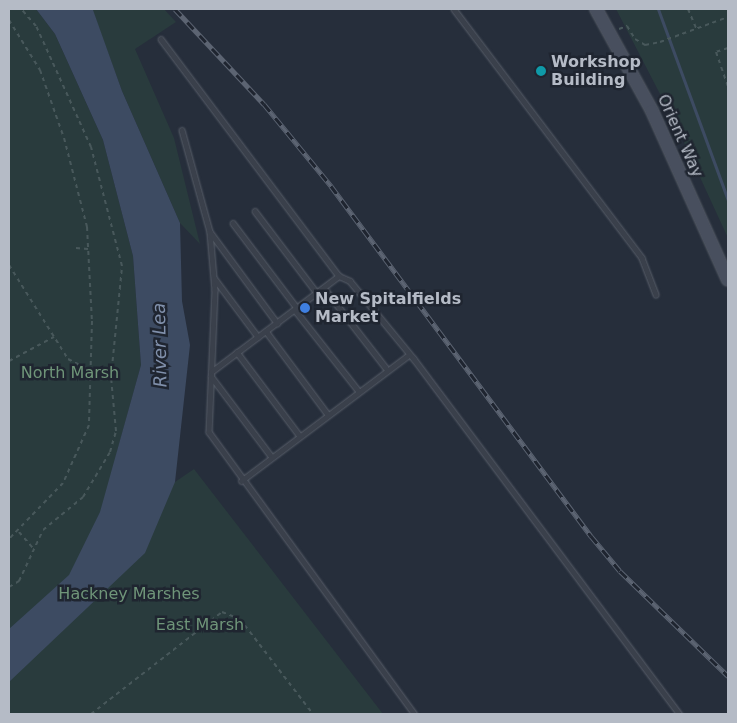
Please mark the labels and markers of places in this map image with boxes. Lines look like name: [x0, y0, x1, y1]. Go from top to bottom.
place label: Workshop Building: [551, 52, 641, 90]
marker: Workshop Building: [535, 65, 547, 77]
place label: New Spitalfields Market: [315, 289, 461, 327]
marker: New Spitalfields Market: [299, 302, 311, 314]

